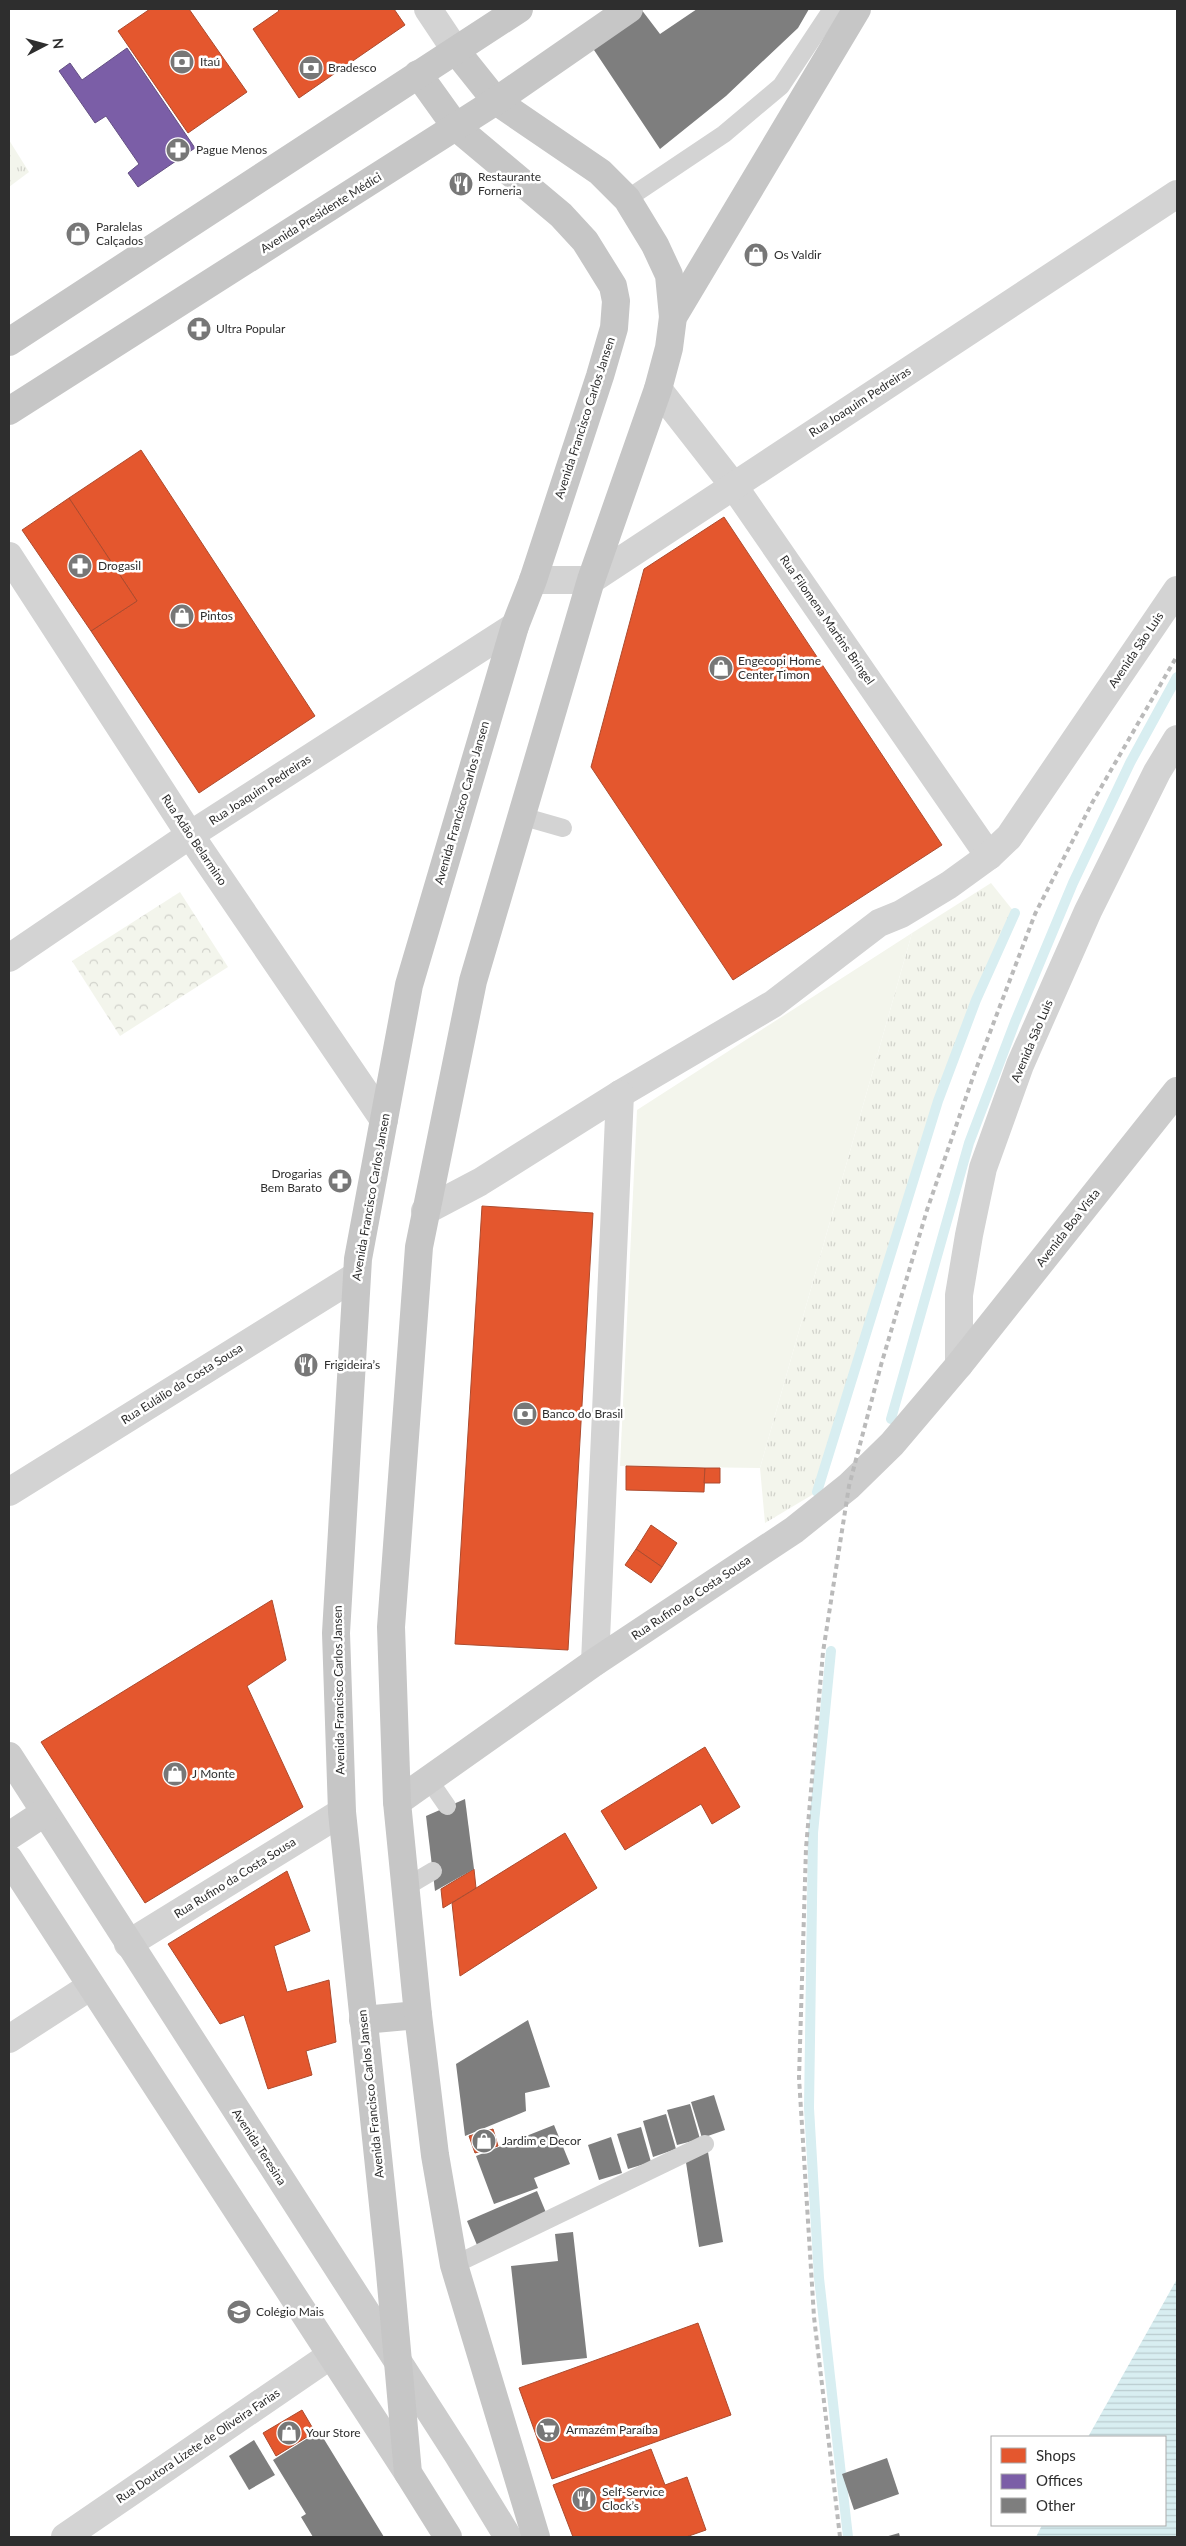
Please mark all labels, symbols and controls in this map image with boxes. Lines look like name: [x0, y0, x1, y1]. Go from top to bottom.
north arrow: [20, 20, 70, 70]
text: N: [49, 37, 67, 50]
bank icon: Itaú: [169, 49, 195, 75]
place label: Itaú: [200, 54, 220, 69]
bank icon: Bradesco: [298, 55, 324, 81]
place label: Bradesco: [328, 60, 377, 75]
pharmacy icon: Pague Menos: [165, 137, 191, 163]
place label: Pague Menos: [196, 142, 267, 157]
street label: Avenida Presidente Médici: [257, 169, 384, 256]
place label: Restaurante Forneria: [478, 169, 541, 198]
restaurant icon: Restaurante Forneria: [448, 171, 474, 197]
place label: Paralelas Calçados: [96, 219, 143, 248]
shop icon: Paralelas Calçados: [65, 221, 91, 247]
shop icon: Os Valdir: [743, 242, 769, 268]
place label: Os Valdir: [774, 247, 822, 262]
pharmacy icon: Ultra Popular: [186, 316, 212, 342]
place label: Ultra Popular: [216, 321, 286, 336]
street label: Avenida Francisco Carlos Jansen: [551, 335, 618, 501]
street label: Rua Joaquim Pedreiras: [806, 363, 913, 440]
street label: Rua Filomena Martins Bringel: [777, 552, 878, 687]
pharmacy icon: Drogasil: [67, 553, 93, 579]
place label: Drogasil: [98, 558, 141, 573]
shop icon: Pintos: [169, 603, 195, 629]
place label: Pintos: [200, 608, 233, 623]
street label: Avenida São Luis: [1105, 609, 1166, 690]
place label: Engecopi Home Center Timon: [738, 653, 821, 682]
shop icon: Engecopi Home Center Timon: [708, 655, 734, 681]
street label: Avenida Francisco Carlos Jansen: [431, 719, 492, 886]
street label: Rua Joaquim Pedreiras: [206, 751, 313, 828]
street label: Rua Adão Belarmino: [158, 791, 231, 888]
street label: Avenida São Luis: [1007, 997, 1056, 1084]
street label: Avenida Francisco Carlos Jansen: [348, 1112, 393, 1282]
place label: Drogarias Bem Barato: [260, 1166, 322, 1195]
pharmacy icon: Drogarias Bem Barato: [327, 1168, 353, 1194]
street label: Avenida Boa Vista: [1032, 1186, 1103, 1270]
street label: Rua Eulálio da Costa Sousa: [118, 1340, 245, 1427]
restaurant icon: Frigideira’s: [293, 1352, 319, 1378]
place label: Frigideira’s: [324, 1357, 380, 1372]
bank icon: Banco do Brasil: [512, 1401, 538, 1427]
place label: Banco do Brasil: [542, 1406, 623, 1421]
street label: Rua Rufino da Costa Sousa: [628, 1552, 753, 1643]
street label: Avenida Francisco Carlos Jansen: [330, 1605, 347, 1775]
shop icon: J Monte: [162, 1761, 188, 1787]
place label: J Monte: [192, 1766, 235, 1781]
street label: Rua Rufino da Costa Sousa: [171, 1834, 298, 1921]
street label: Avenida Francisco Carlos Jansen: [354, 2009, 387, 2179]
street label: Avenida Teresina: [229, 2106, 290, 2188]
shop icon: Jardim e Decor: [471, 2128, 497, 2154]
place label: Jardim e Decor: [502, 2133, 582, 2148]
school or university icon: Colégio Mais: [226, 2299, 252, 2325]
place label: Colégio Mais: [256, 2304, 324, 2319]
street label: Rua Doutora Lizete de Oliveira Farias: [113, 2385, 283, 2506]
supermarket icon: Armazém Paraíba: [535, 2417, 561, 2443]
shop icon: Your Store: [276, 2420, 302, 2446]
place label: Armazém Paraíba: [566, 2422, 658, 2437]
place label: Your Store: [306, 2425, 361, 2440]
legend: [991, 2436, 1166, 2526]
text: Shops: [1036, 2446, 1076, 2464]
text: Offices: [1036, 2471, 1083, 2489]
place label: Self-Service Clock’s: [602, 2484, 664, 2513]
restaurant icon: Self-Service Clock’s: [571, 2486, 597, 2512]
text: Other: [1036, 2496, 1076, 2514]

